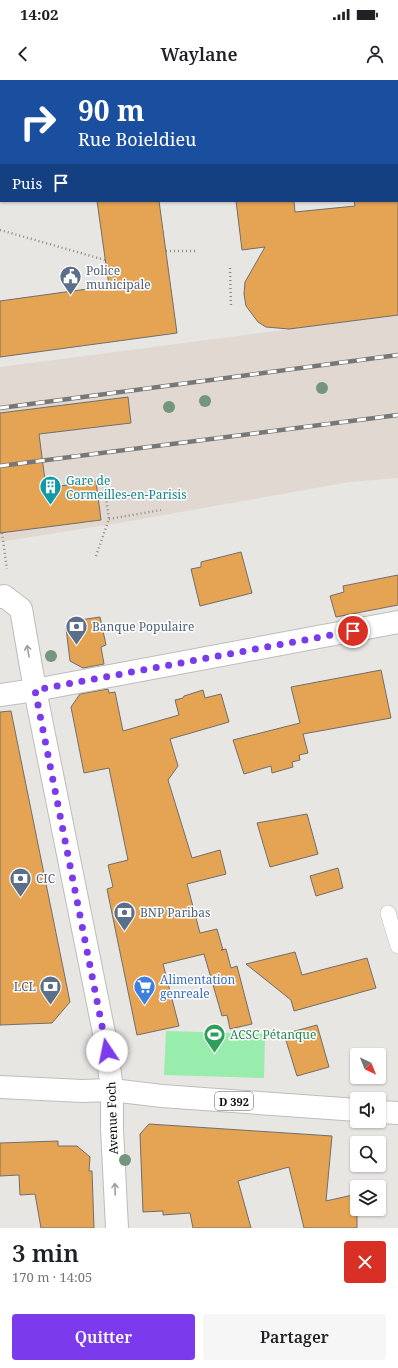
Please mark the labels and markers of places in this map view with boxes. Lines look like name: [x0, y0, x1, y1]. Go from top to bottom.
place label: Police municipale: [86, 262, 151, 293]
public building icon: Police municipale: [57, 264, 83, 297]
place label: Gare de Cormeilles-en-Parisis: [66, 472, 187, 503]
building icon: Gare de Cormeilles-en-Parisis: [37, 474, 63, 507]
bank icon: Banque Populaire: [64, 613, 90, 646]
pin: [336, 614, 370, 648]
place label: Banque Populaire: [92, 618, 194, 635]
bank icon: CIC: [7, 865, 33, 898]
place label: CIC: [36, 870, 55, 887]
bank icon: BNP Paribas: [111, 899, 137, 932]
place label: BNP Paribas: [140, 904, 210, 921]
place label: Alimentation genreale: [160, 971, 235, 1002]
bank icon: LCL: [38, 973, 64, 1006]
supermarket icon: Alimentation genreale: [132, 973, 158, 1006]
place label: LCL: [14, 978, 36, 995]
sports icon: ACSC Pétanque: [202, 1021, 228, 1054]
place label: ACSC Pétanque: [230, 1026, 316, 1043]

